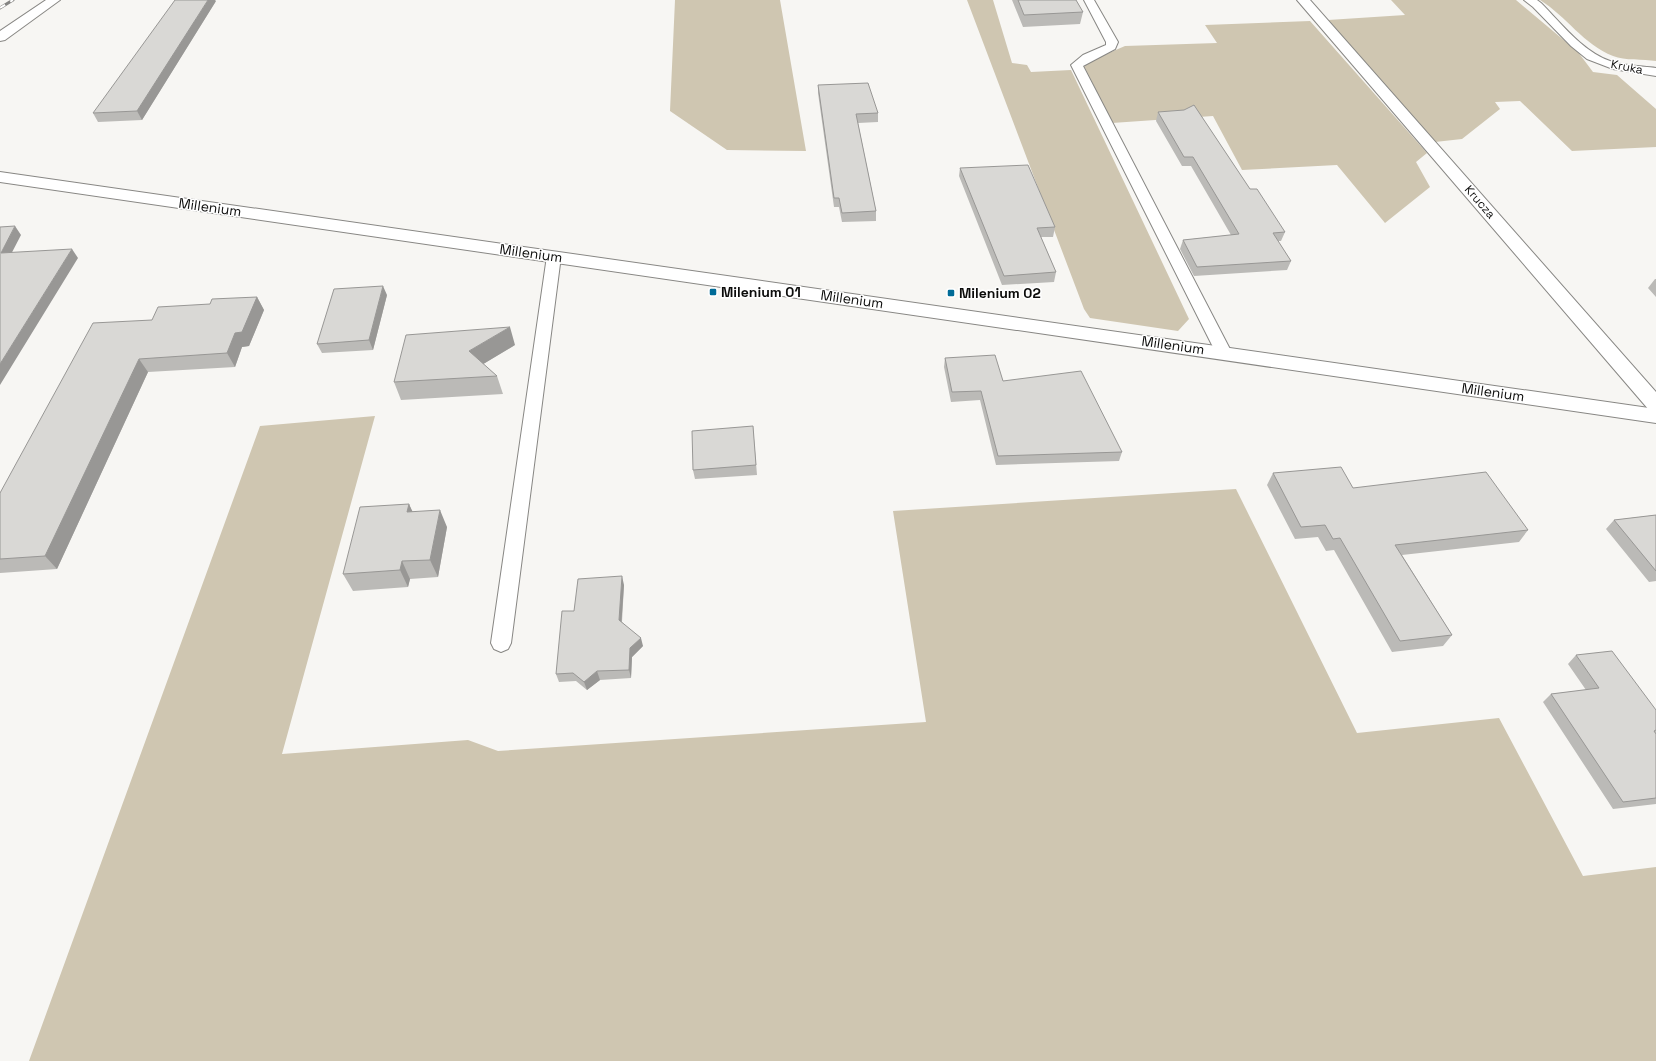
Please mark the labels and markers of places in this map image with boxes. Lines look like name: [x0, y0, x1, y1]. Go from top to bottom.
place label: Milenium 01: [721, 283, 801, 301]
place label: Milenium 02: [959, 284, 1041, 302]
marker: Milenium 01: [708, 287, 718, 297]
marker: Milenium 02: [946, 288, 956, 298]

